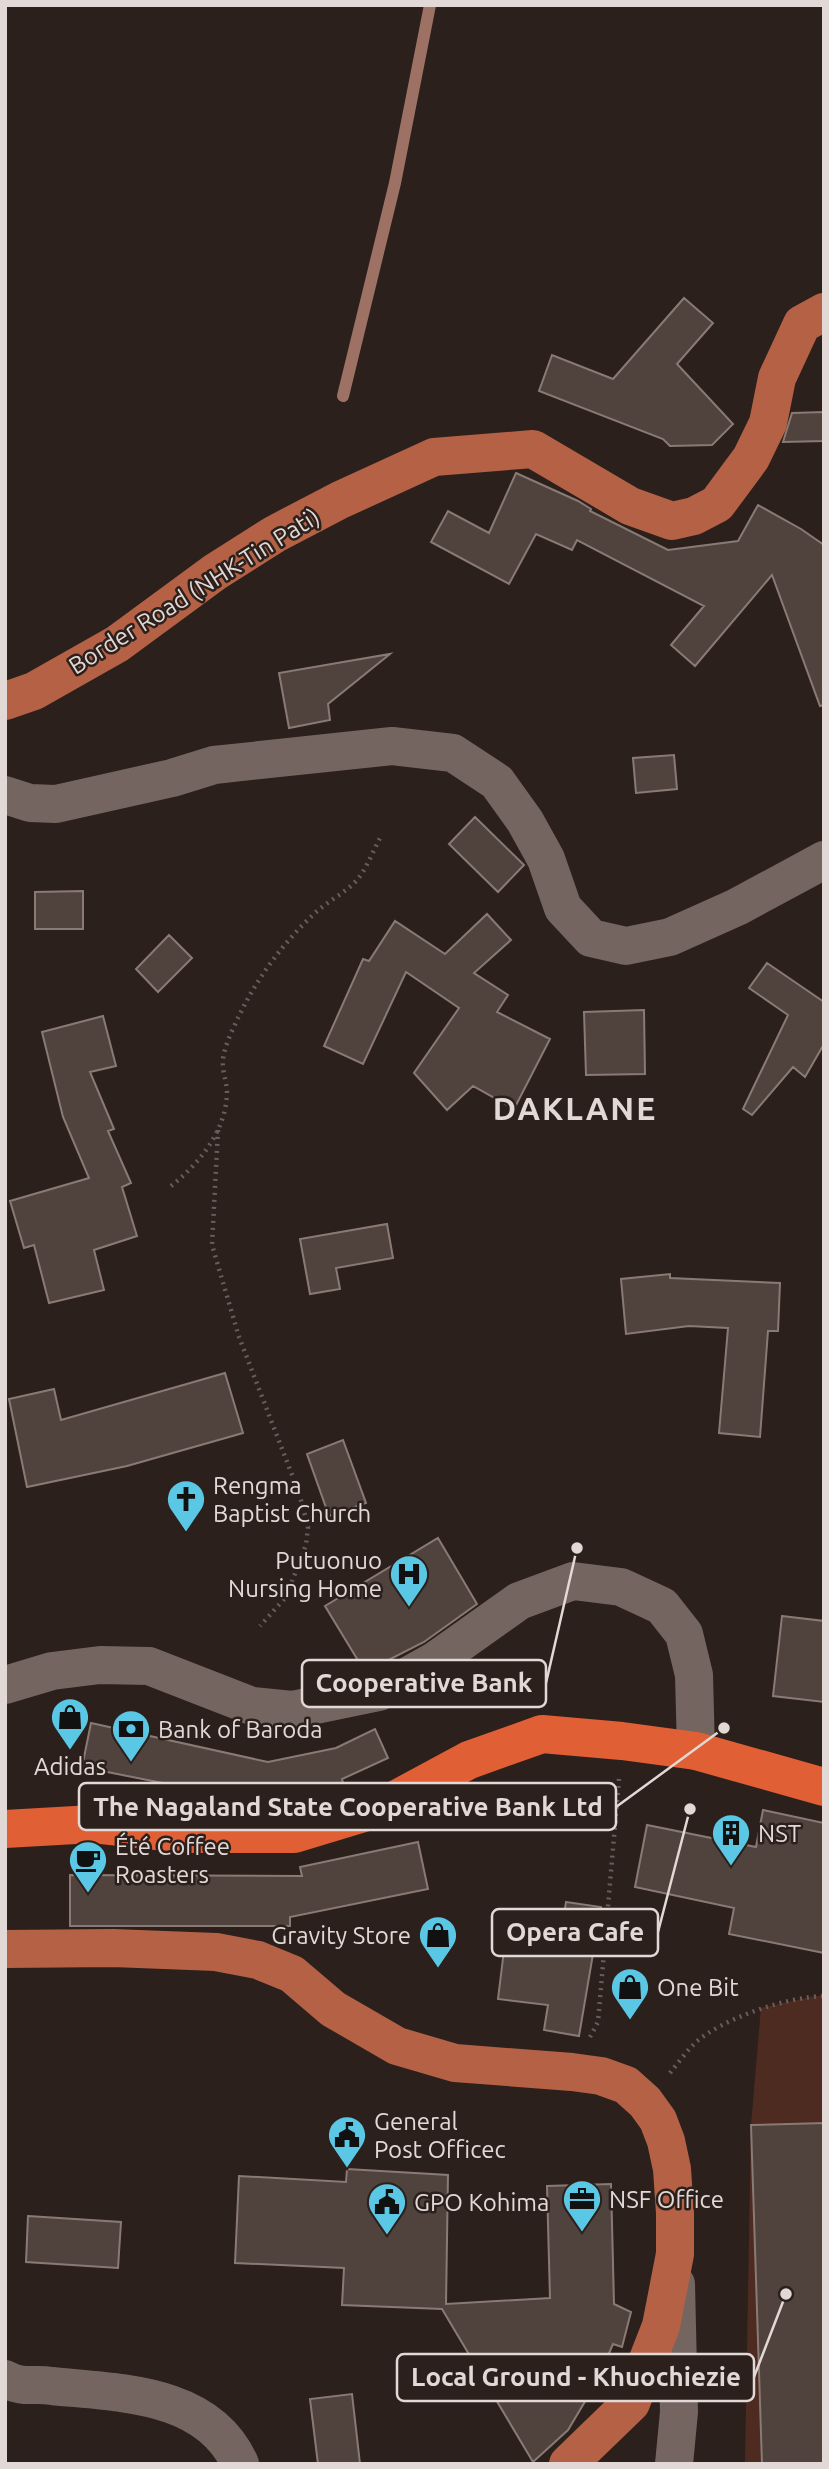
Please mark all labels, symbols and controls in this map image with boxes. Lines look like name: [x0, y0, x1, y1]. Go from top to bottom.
street label: Border Road (NHK-Tin Pati): [64, 503, 324, 679]
district label: DAKLANE: [493, 1090, 657, 1126]
place label: Rengma Baptist Church: [213, 1472, 371, 1527]
church icon: Rengma Baptist Church: [165, 1478, 207, 1533]
place label: Putuonuo Nursing Home: [228, 1547, 382, 1602]
hospital icon: Putuonuo Nursing Home: [388, 1553, 430, 1608]
callout: Cooperative Bank: [302, 1660, 546, 1707]
text: Cooperative Bank: [316, 1668, 533, 1697]
shop icon: Adidas: [49, 1696, 91, 1751]
bank icon: Bank of Baroda: [110, 1708, 152, 1763]
place label: Bank of Baroda: [158, 1716, 323, 1743]
place label: Adidas: [34, 1753, 106, 1780]
callout: The Nagaland State Cooperative Bank Ltd: [79, 1783, 616, 1830]
text: The Nagaland State Cooperative Bank Ltd: [93, 1792, 603, 1821]
building icon: NST: [710, 1812, 752, 1867]
place label: NST: [758, 1820, 801, 1847]
place label: Été Coffee Roasters: [115, 1832, 230, 1888]
cafe icon: Été Coffee Roasters: [67, 1839, 109, 1894]
callout: Opera Cafe: [492, 1909, 658, 1956]
shop icon: Gravity Store: [417, 1914, 459, 1969]
text: Opera Cafe: [506, 1917, 644, 1946]
place label: Gravity Store: [271, 1922, 411, 1949]
shop icon: One Bit: [609, 1966, 651, 2021]
place label: One Bit: [657, 1974, 739, 2001]
place label: General Post Officec: [374, 2108, 506, 2163]
public building icon: General Post Officec: [326, 2114, 368, 2169]
office icon: NSF Office: [561, 2178, 603, 2233]
public building icon: GPO Kohima: [366, 2181, 408, 2236]
place label: NSF Office: [609, 2186, 724, 2213]
place label: GPO Kohima: [414, 2189, 549, 2216]
callout: Local Ground - Khuochiezie: [397, 2354, 754, 2401]
text: Local Ground - Khuochiezie: [411, 2362, 741, 2391]

